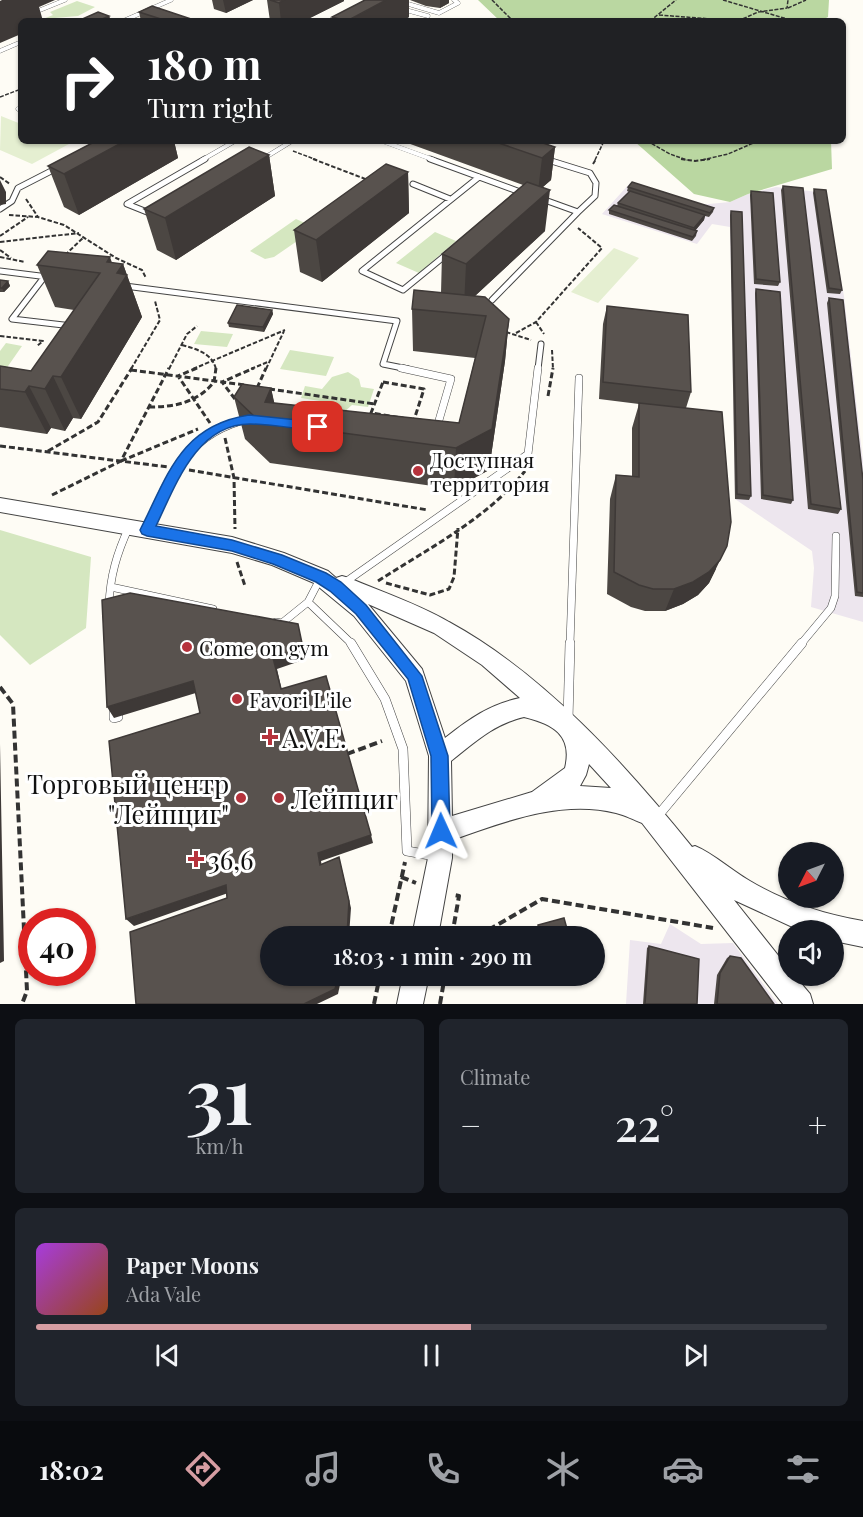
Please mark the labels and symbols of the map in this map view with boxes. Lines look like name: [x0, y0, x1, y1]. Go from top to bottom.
pin: [292, 401, 343, 452]
place label: Доступная территория: [430, 445, 550, 497]
marker: Доступная территория: [411, 464, 425, 478]
place label: Come on gym: [199, 633, 329, 661]
marker: Come on gym: [180, 640, 194, 654]
place label: Favori L'ile: [249, 685, 352, 713]
marker: Favori L'ile: [230, 692, 244, 706]
place label: A.V.E.: [281, 720, 346, 755]
marker: A.V.E.: [263, 730, 277, 744]
place label: Торговый центр "Лейпциг": [27, 766, 229, 831]
place label: Лейпциг: [290, 781, 398, 816]
marker: Торговый центр "Лейпциг": [234, 791, 248, 805]
marker: Лейпциг: [272, 791, 286, 805]
position arrow: [409, 799, 473, 863]
place label: 36,6: [208, 842, 253, 877]
north arrow: [778, 842, 844, 908]
marker: 36,6: [189, 852, 203, 866]
speed limit sign: 40: [18, 908, 96, 986]

